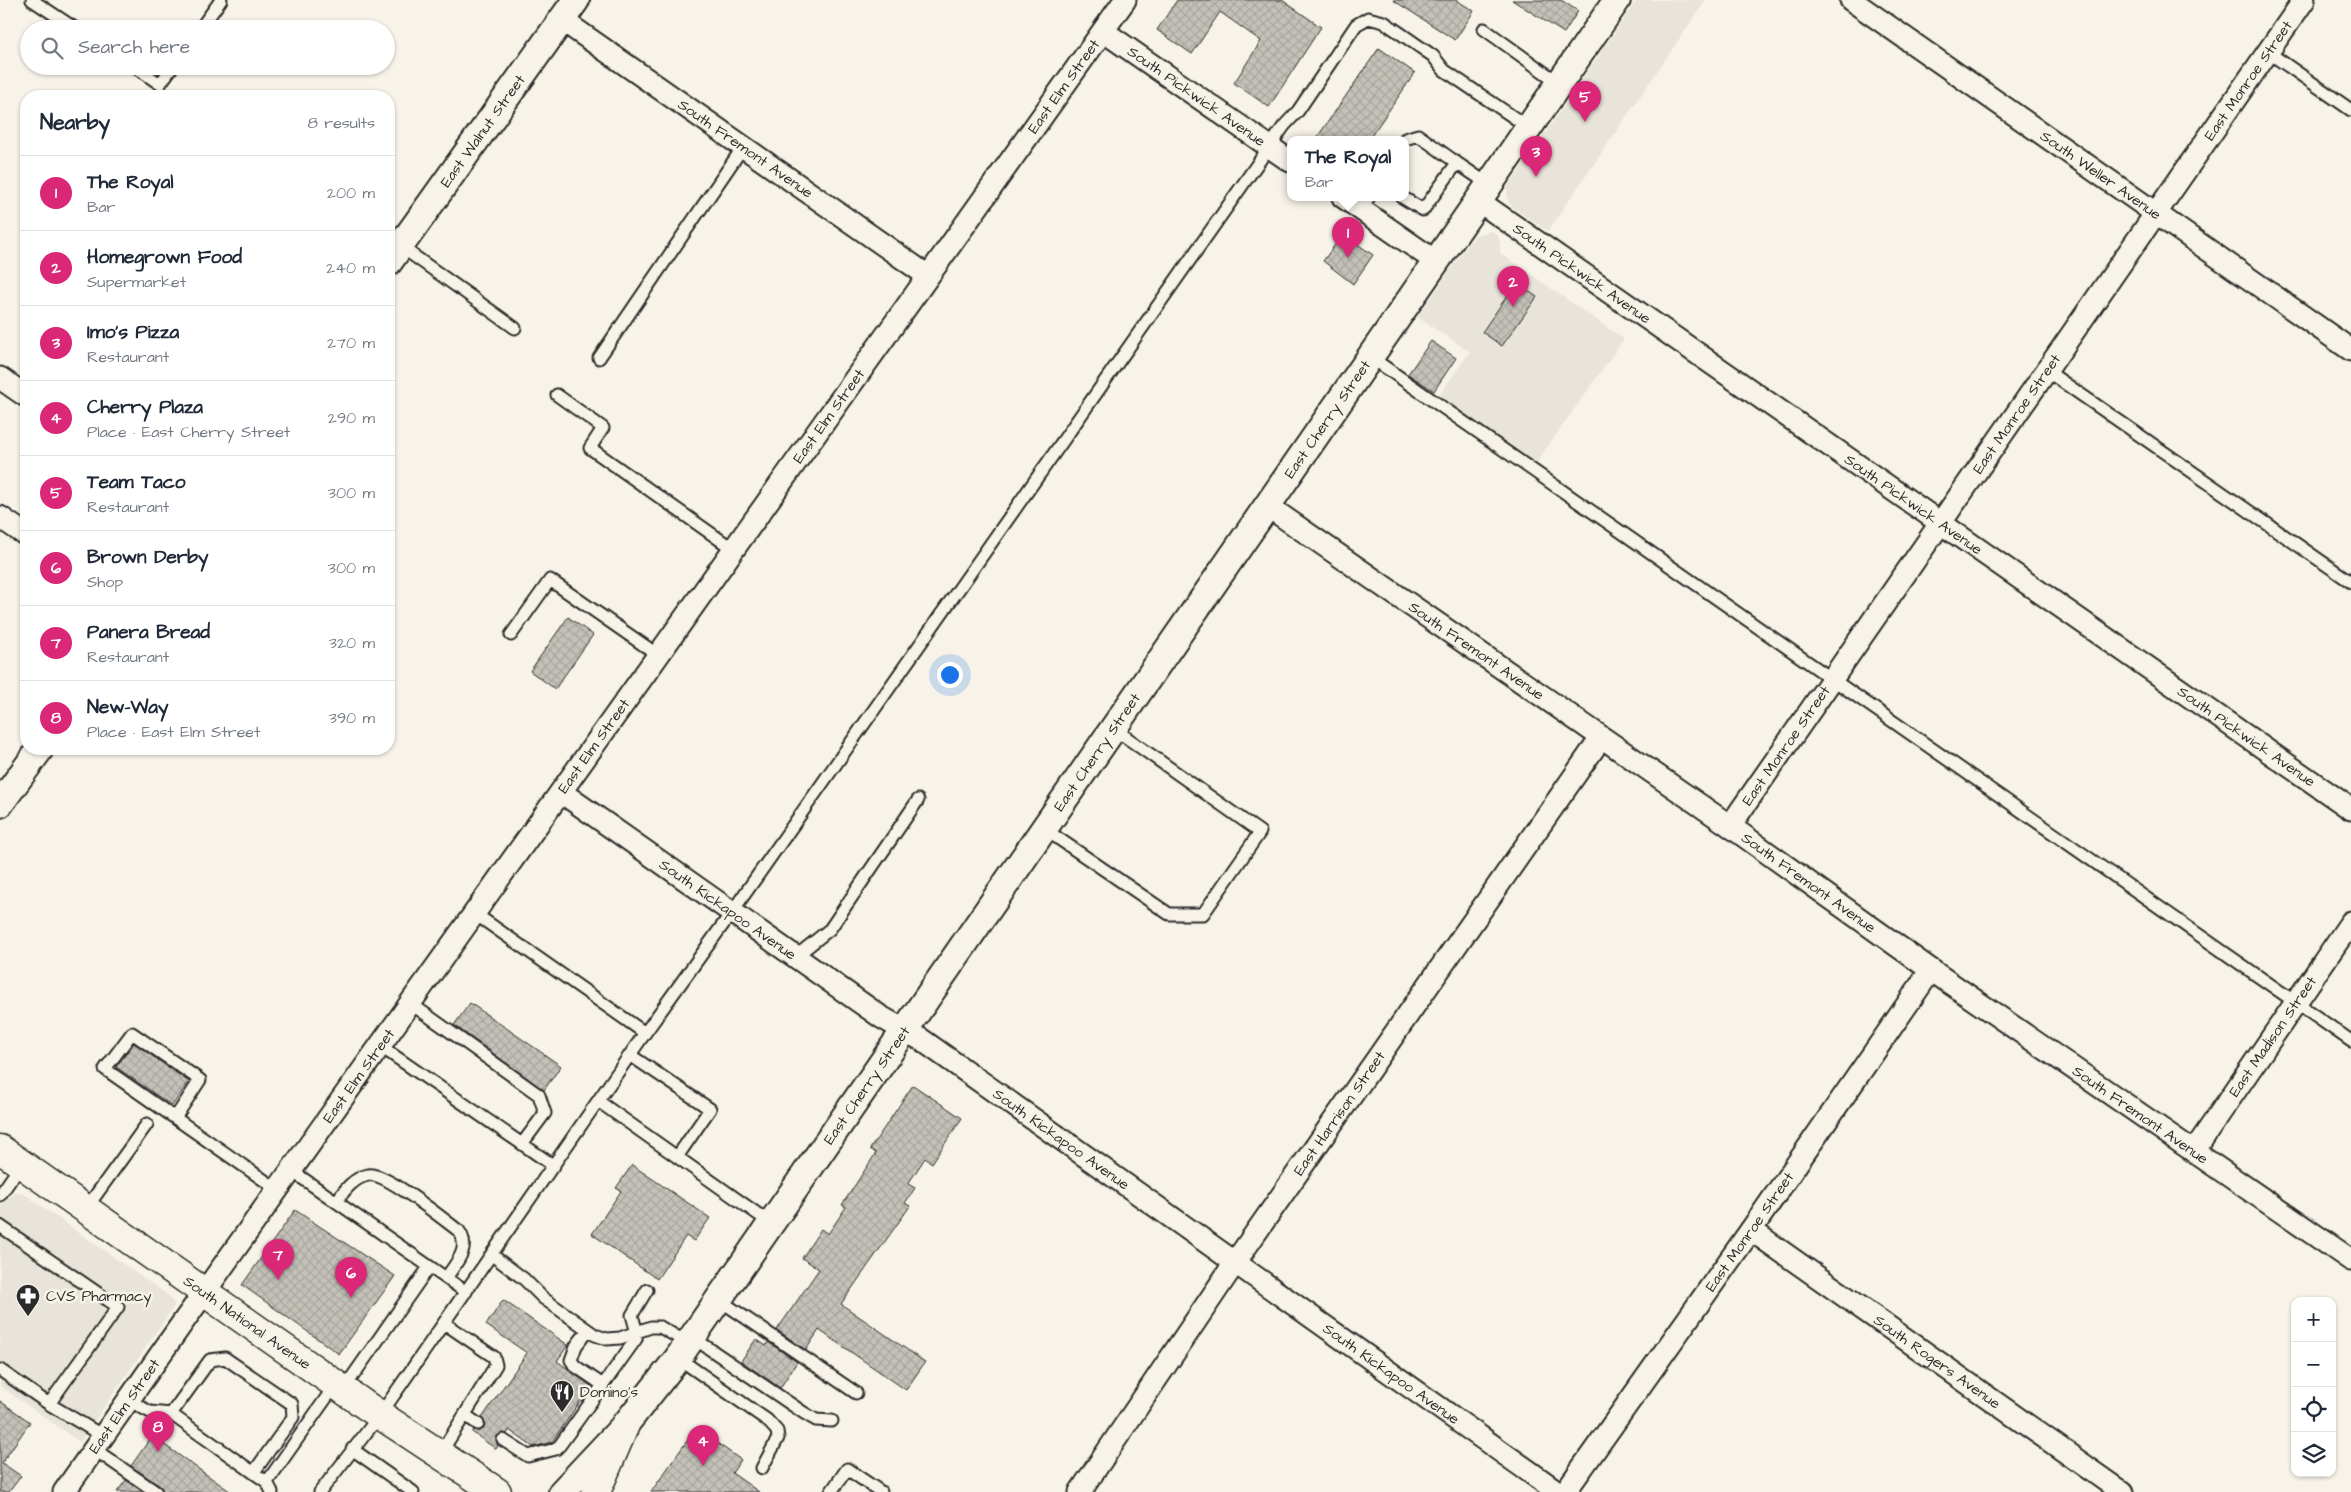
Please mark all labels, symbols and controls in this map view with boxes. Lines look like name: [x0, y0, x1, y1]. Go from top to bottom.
street label: East Monroe Street: [2200, 16, 2298, 145]
search box: [20, 20, 395, 75]
icon: search: [38, 34, 66, 62]
text: Search here: [78, 34, 190, 61]
street label: East Elm Street: [1023, 35, 1105, 138]
street label: South Pickwick Avenue: [1123, 41, 1270, 152]
street label: East Walnut Street: [436, 71, 530, 192]
pin: 5: [1569, 81, 1601, 122]
street label: South Fremont Avenue: [673, 94, 817, 203]
text: Nearby: [40, 108, 110, 137]
text: 8 results: [308, 112, 375, 134]
street label: South Weller Avenue: [2036, 126, 2165, 225]
popup: [1287, 136, 1409, 201]
pin: 3: [1520, 136, 1552, 177]
text: The Royal: [1305, 144, 1391, 171]
text: The Royal: [87, 169, 173, 196]
text: Bar: [1305, 171, 1333, 193]
text: 1: [55, 182, 57, 204]
text: 200 m: [327, 182, 375, 204]
text: Bar: [87, 196, 115, 218]
pin: 1: [1332, 217, 1364, 258]
street label: South Pickwick Avenue: [1509, 218, 1655, 329]
text: Homegrown Food: [87, 244, 242, 271]
text: 2: [51, 257, 61, 279]
text: 240 m: [326, 257, 375, 279]
pin: 2: [1497, 266, 1529, 307]
text: Supermarket: [87, 271, 186, 293]
text: Imo's Pizza: [87, 319, 179, 346]
text: 3: [52, 332, 60, 354]
text: 270 m: [327, 332, 375, 354]
text: Restaurant: [87, 346, 169, 368]
street label: East Monroe Street: [1968, 350, 2066, 478]
street label: East Cherry Street: [1279, 356, 1376, 483]
street label: East Elm Street: [788, 365, 870, 468]
text: Cherry Plaza: [87, 394, 203, 421]
text: 4: [51, 407, 61, 429]
text: 290 m: [328, 407, 375, 429]
text: Place · East Cherry Street: [87, 421, 290, 443]
street label: South Pickwick Avenue: [1840, 449, 1986, 560]
text: Team Taco: [87, 469, 185, 496]
text: 5: [50, 482, 62, 504]
text: 300 m: [328, 482, 375, 504]
text: Restaurant: [87, 496, 169, 518]
text: Brown Derby: [87, 544, 208, 571]
text: 6: [51, 557, 61, 579]
text: 300 m: [328, 557, 375, 579]
text: Shop: [87, 571, 123, 593]
street label: South Fremont Avenue: [1404, 597, 1548, 705]
text: Panera Bread: [87, 619, 210, 646]
text: 7: [51, 632, 61, 654]
text: 320 m: [329, 632, 375, 654]
text: Restaurant: [87, 646, 169, 668]
your location: [937, 662, 963, 688]
street label: South Pickwick Avenue: [2173, 681, 2319, 792]
street label: East Monroe Street: [1737, 682, 1835, 810]
street label: East Cherry Street: [1049, 689, 1146, 816]
text: New-Way: [87, 694, 168, 721]
street label: East Elm Street: [553, 695, 635, 798]
text: 8: [51, 707, 61, 729]
text: 390 m: [329, 707, 375, 729]
text: Place · East Elm Street: [87, 721, 260, 743]
street label: South Fremont Avenue: [1737, 827, 1880, 938]
street label: South Kickapoo Avenue: [655, 854, 800, 965]
street label: East Madison Street: [2224, 972, 2322, 1101]
street label: East Cherry Street: [819, 1022, 915, 1149]
street label: East Elm Street: [318, 1025, 400, 1127]
street label: East Harrison Street: [1289, 1047, 1390, 1180]
street label: South Fremont Avenue: [2068, 1061, 2212, 1169]
street label: South Kickapoo Avenue: [988, 1084, 1133, 1195]
street label: East Monroe Street: [1700, 1168, 1799, 1296]
pin: 7: [262, 1239, 294, 1280]
pin: 6: [335, 1257, 367, 1298]
street label: South National Avenue: [179, 1271, 315, 1375]
pharmacy icon: CVS Pharmacy: [15, 1283, 41, 1317]
place label: CVS Pharmacy: [46, 1286, 152, 1308]
map controls: [2291, 1297, 2336, 1477]
button: +: [2291, 1297, 2336, 1342]
street label: South Rogers Avenue: [1869, 1310, 2005, 1414]
street label: South Kickapoo Avenue: [1319, 1318, 1464, 1430]
button: −: [2291, 1342, 2336, 1387]
street label: East Elm Street: [84, 1355, 165, 1458]
restaurant icon: Domino's: [549, 1379, 575, 1413]
place label: Domino's: [580, 1382, 638, 1403]
button: locate: [2291, 1387, 2336, 1432]
pin: 8: [142, 1411, 174, 1452]
pin: 4: [687, 1425, 719, 1466]
button: layers: [2291, 1432, 2336, 1477]

